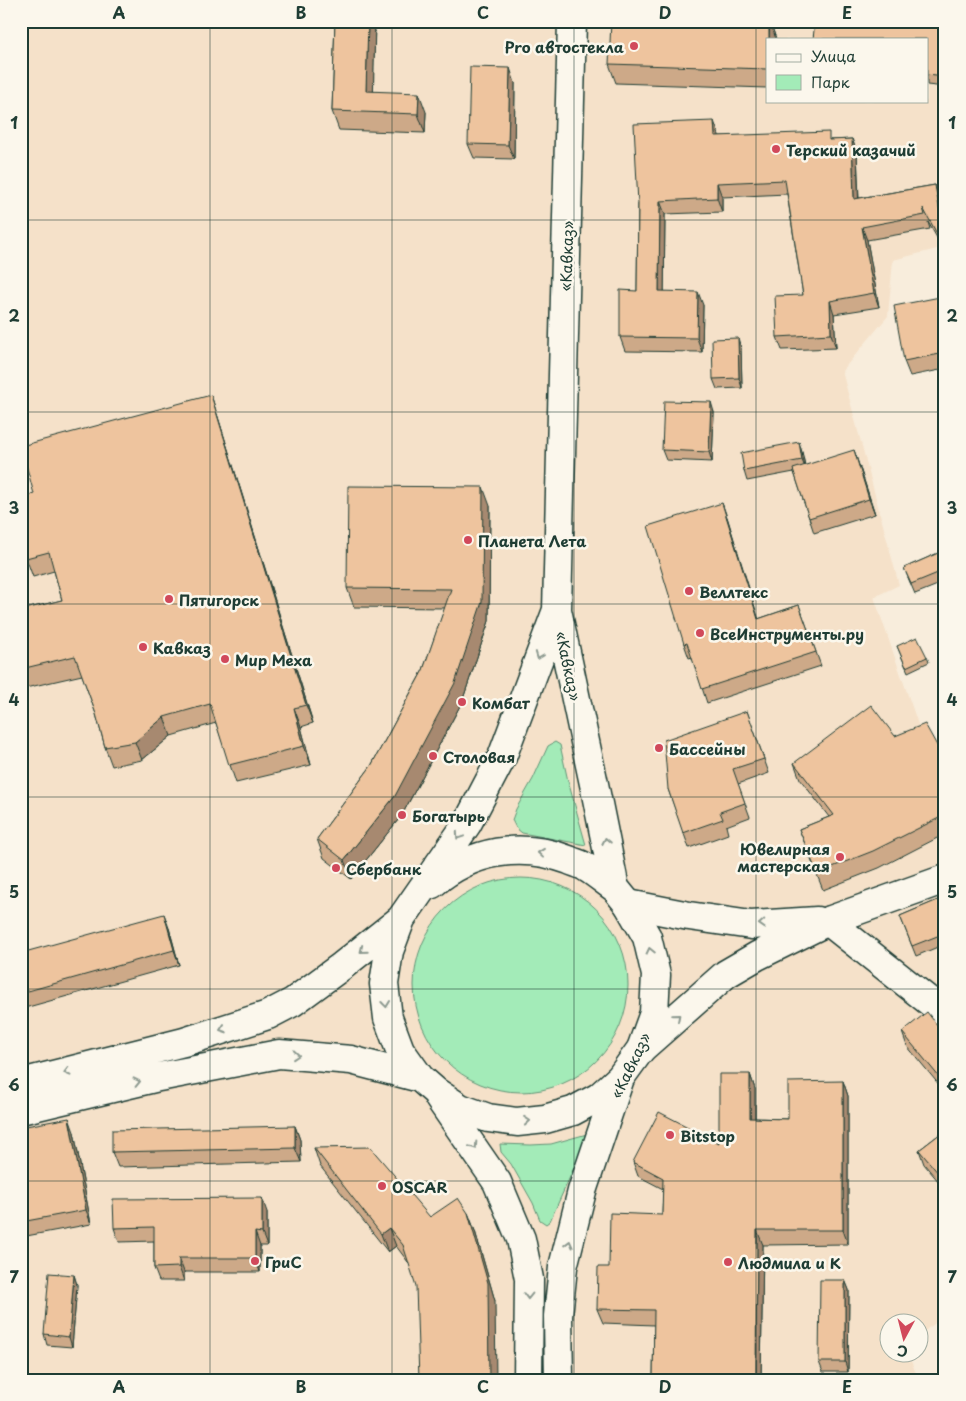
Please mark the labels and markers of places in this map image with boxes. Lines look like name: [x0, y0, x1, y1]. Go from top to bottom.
place label: Pro автостекла: [505, 35, 624, 58]
marker: Pro автостекла: [628, 40, 640, 52]
place label: Терский казачий: [786, 138, 916, 161]
marker: Терский казачий: [770, 143, 782, 155]
place label: Планета Лета: [478, 529, 587, 552]
marker: Планета Лета: [462, 534, 474, 546]
place label: Веллтекс: [699, 580, 768, 603]
marker: Веллтекс: [683, 585, 695, 597]
place label: Пятигорск: [179, 588, 259, 611]
marker: Пятигорск: [163, 593, 175, 605]
place label: ВсеИнструменты.ру: [710, 622, 864, 645]
marker: ВсеИнструменты.ру: [694, 627, 706, 639]
place label: Кавказ: [153, 636, 211, 659]
marker: Кавказ: [137, 641, 149, 653]
place label: Мир Меха: [235, 648, 313, 671]
marker: Мир Меха: [219, 653, 231, 665]
place label: Комбат: [472, 691, 531, 714]
marker: Комбат: [456, 696, 468, 708]
place label: Бассейны: [669, 737, 746, 760]
marker: Бассейны: [653, 742, 665, 754]
place label: Столовая: [443, 745, 515, 768]
marker: Столовая: [427, 750, 439, 762]
place label: Богатырь: [412, 804, 485, 827]
marker: Богатырь: [396, 809, 408, 821]
place label: Ювелирная мастерская: [737, 837, 830, 877]
marker: Ювелирная мастерская: [834, 851, 846, 863]
place label: Сбербанк: [346, 857, 422, 880]
marker: Сбербанк: [330, 862, 342, 874]
place label: Bitstop: [680, 1124, 735, 1147]
marker: Bitstop: [664, 1129, 676, 1141]
place label: OSCAR: [392, 1175, 447, 1198]
marker: OSCAR: [376, 1180, 388, 1192]
place label: ГриС: [265, 1250, 302, 1273]
place label: Людмила и К: [738, 1251, 841, 1274]
marker: ГриС: [249, 1255, 261, 1267]
marker: Людмила и К: [722, 1256, 734, 1268]

